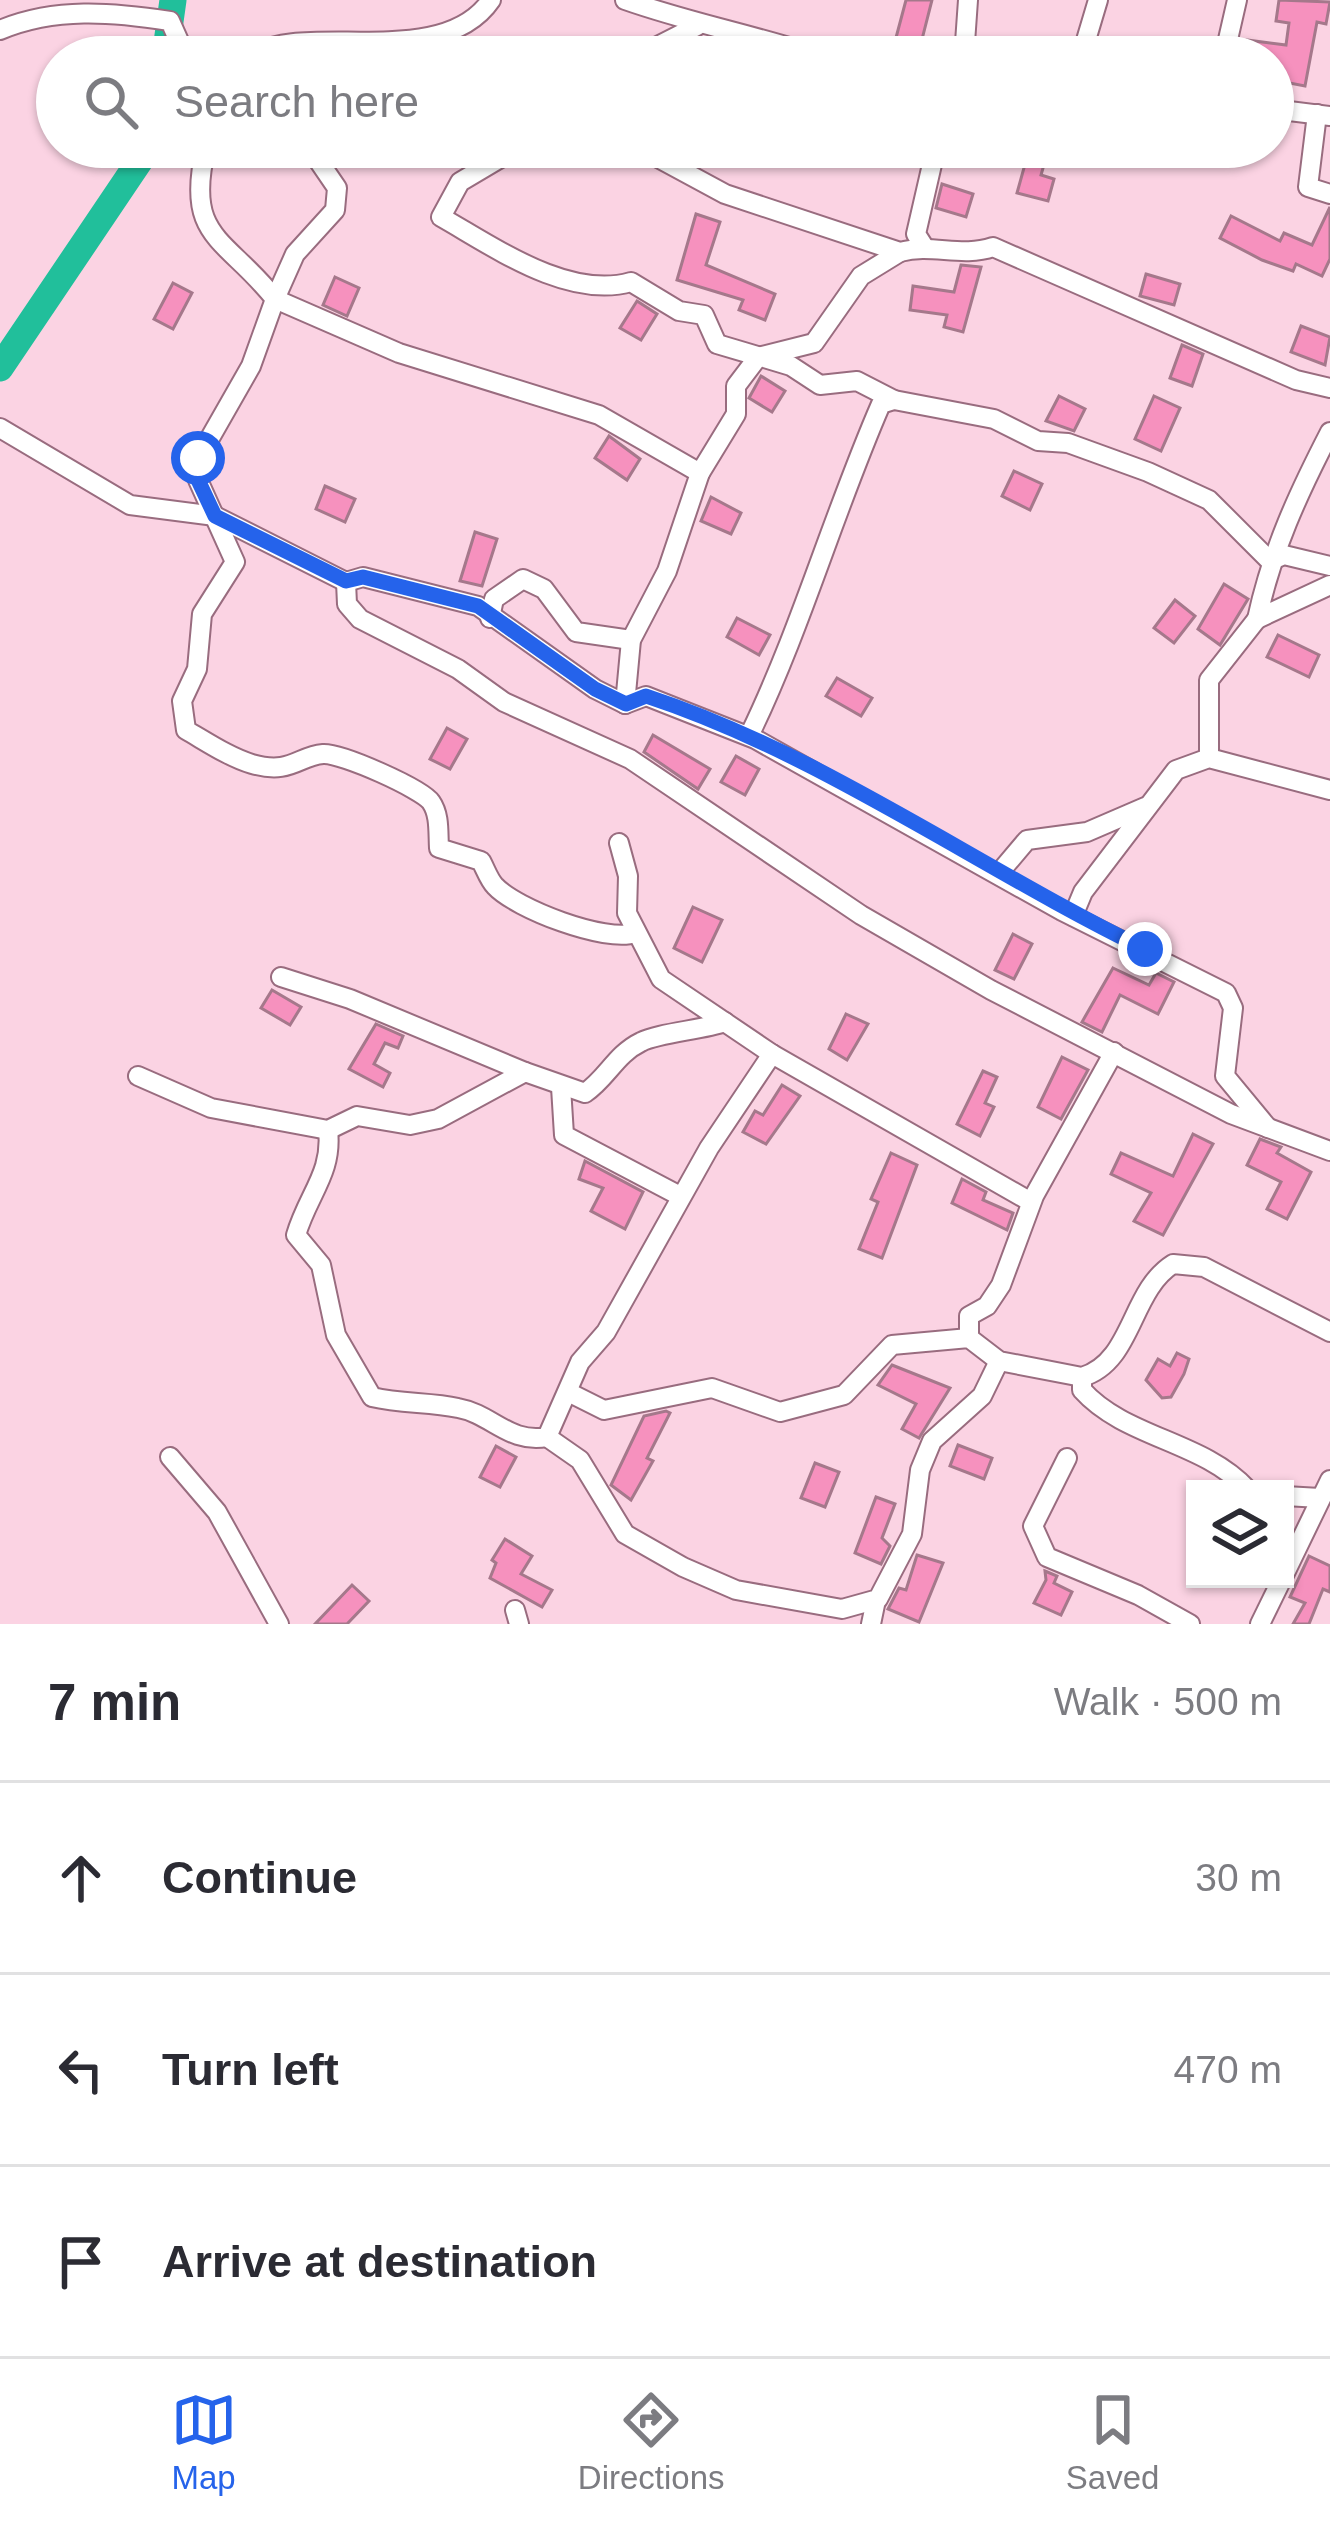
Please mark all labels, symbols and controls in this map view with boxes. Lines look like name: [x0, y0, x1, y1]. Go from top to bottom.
search box: [36, 36, 1294, 168]
icon: search: [78, 69, 144, 135]
text: Search here: [174, 76, 419, 127]
route start: [171, 431, 225, 485]
route end: [1118, 922, 1172, 976]
map controls: [1186, 1480, 1294, 1588]
button: layers: [1186, 1480, 1294, 1588]
text: 7 min: [48, 1674, 181, 1731]
text: Walk · 500 m: [1054, 1680, 1282, 1723]
icon: ahead: [48, 1845, 114, 1911]
text: Continue: [162, 1852, 357, 1903]
text: 30 m: [1195, 1856, 1282, 1899]
icon: left: [48, 2037, 114, 2103]
text: Turn left: [162, 2044, 339, 2095]
text: 470 m: [1174, 2048, 1282, 2091]
icon: arrive: [48, 2229, 114, 2295]
text: Arrive at destination: [162, 2236, 597, 2287]
tab: Map: [171, 2387, 237, 2497]
tab: Directions: [578, 2387, 725, 2497]
tab: Saved: [1066, 2387, 1159, 2497]

